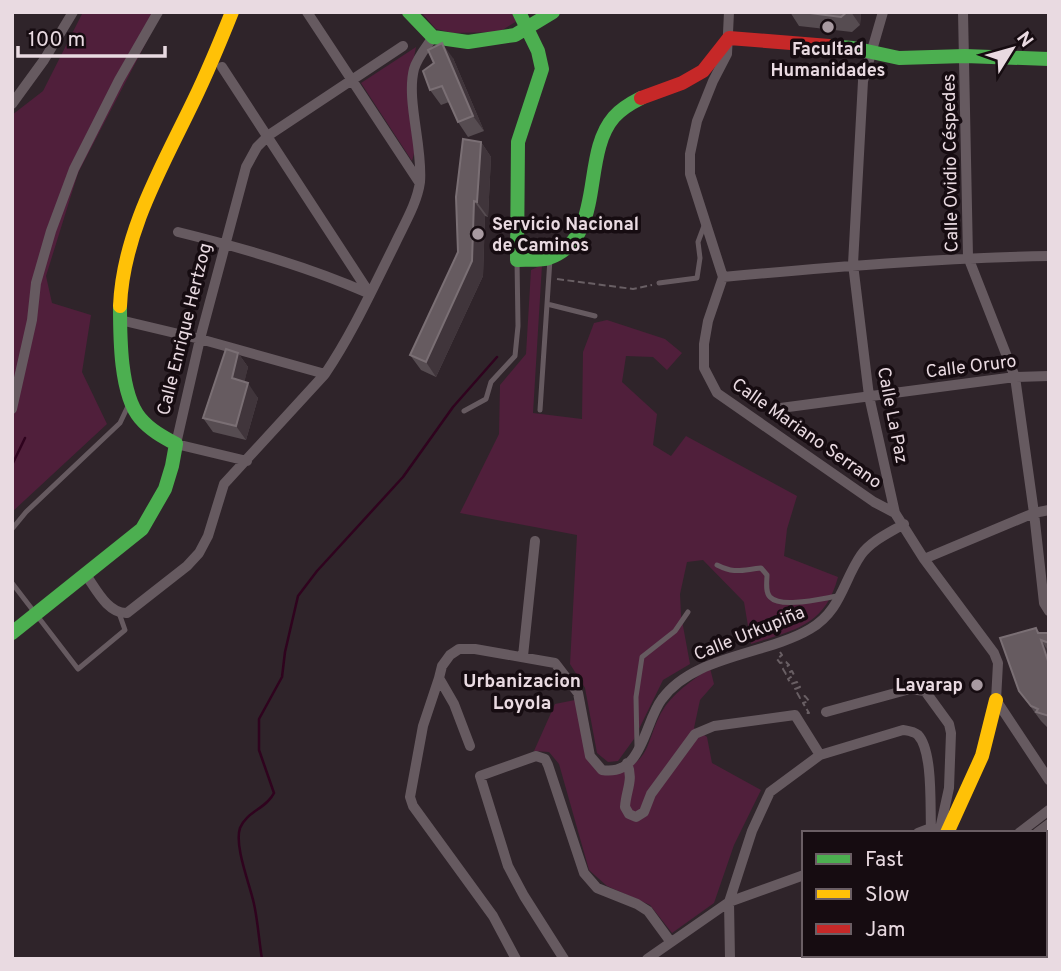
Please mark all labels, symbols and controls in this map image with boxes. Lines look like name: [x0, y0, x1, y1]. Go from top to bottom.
scale bar: [18, 14, 164, 58]
north arrow: [977, 14, 1047, 84]
marker: Facultad Humanidades: [820, 19, 836, 35]
text: 100 m: [28, 27, 85, 54]
text: N: [1010, 27, 1038, 53]
place label: Facultad Humanidades: [771, 39, 885, 83]
street label: Calle Ovidio Céspedes: [938, 74, 965, 252]
place label: Servicio Nacional de Caminos: [492, 214, 639, 258]
marker: Servicio Nacional de Caminos: [470, 226, 486, 242]
street label: Calle Enrique Hertzog: [153, 241, 218, 418]
street label: Calle Oruro: [924, 351, 1018, 384]
street label: Calle La Paz: [871, 365, 912, 465]
street label: Calle Mariano Serrano: [727, 374, 886, 495]
street label: Calle Urkupiña: [691, 602, 808, 667]
district label: Urbanizacion Loyola: [463, 670, 581, 716]
place label: Lavarap: [895, 675, 963, 698]
marker: Lavarap: [969, 677, 985, 693]
legend: [802, 831, 1047, 957]
text: Fast: [865, 847, 904, 874]
text: Slow: [865, 882, 910, 909]
text: Jam: [865, 917, 906, 944]

